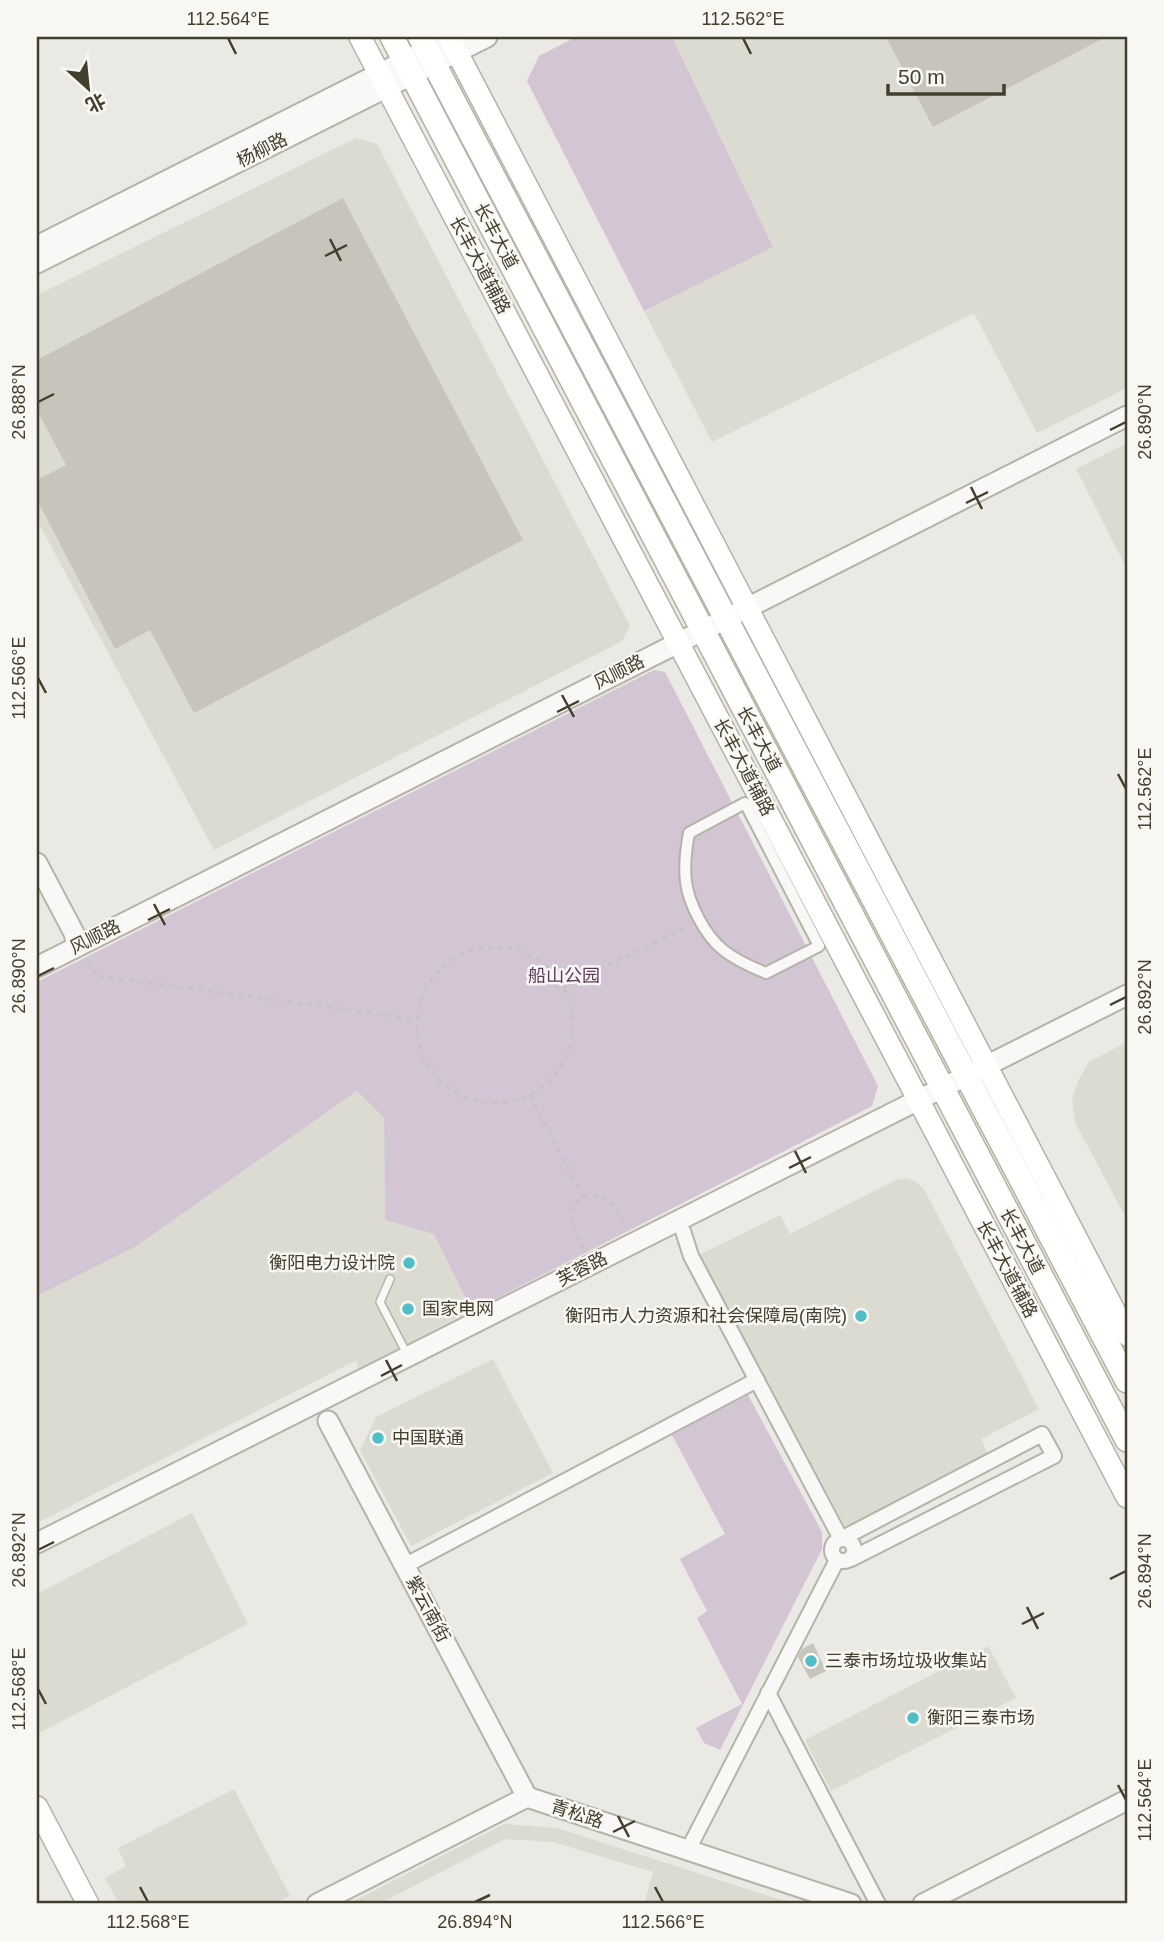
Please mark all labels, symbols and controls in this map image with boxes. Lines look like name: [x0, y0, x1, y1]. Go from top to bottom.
text: 112.564°E: [187, 9, 269, 29]
text: 112.562°E: [702, 9, 784, 29]
north arrow: [52, 52, 122, 122]
scale bar: [888, 52, 1003, 96]
text: 50 m: [898, 65, 945, 88]
text: 北: [82, 89, 109, 116]
street label: 杨柳路: [233, 129, 291, 171]
street label: 长丰大道: [470, 200, 522, 272]
street label: 长丰大道辅路: [446, 213, 514, 317]
text: 26.888°N: [9, 364, 29, 440]
text: 26.890°N: [1135, 384, 1155, 460]
text: 112.566°E: [9, 637, 29, 719]
street label: 风顺路: [590, 651, 648, 693]
street label: 长丰大道: [733, 703, 785, 775]
street label: 长丰大道辅路: [710, 715, 778, 819]
text: 112.562°E: [1135, 748, 1155, 830]
street label: 风顺路: [66, 916, 124, 958]
text: 26.890°N: [9, 938, 29, 1014]
text: 26.892°N: [1135, 959, 1155, 1035]
park label: 船山公园: [528, 966, 600, 986]
street label: 长丰大道: [996, 1205, 1048, 1277]
street label: 长丰大道辅路: [973, 1217, 1041, 1321]
street label: 芙蓉路: [553, 1248, 611, 1290]
place label: 衡阳电力设计院: [269, 1253, 395, 1273]
marker: 衡阳电力设计院: [401, 1255, 417, 1271]
place label: 国家电网: [422, 1299, 494, 1319]
marker: 国家电网: [400, 1301, 416, 1317]
place label: 衡阳市人力资源和社会保障局(南院): [565, 1306, 847, 1326]
marker: 衡阳市人力资源和社会保障局(南院): [853, 1308, 869, 1324]
place label: 中国联通: [392, 1428, 464, 1448]
marker: 中国联通: [370, 1430, 386, 1446]
text: 26.892°N: [9, 1512, 29, 1588]
text: 26.894°N: [1135, 1533, 1155, 1609]
street label: 紫云南街: [402, 1573, 454, 1645]
text: 112.568°E: [9, 1648, 29, 1730]
place label: 三泰市场垃圾收集站: [825, 1651, 987, 1671]
marker: 三泰市场垃圾收集站: [803, 1653, 819, 1669]
place label: 衡阳三泰市场: [927, 1708, 1035, 1728]
marker: 衡阳三泰市场: [905, 1710, 921, 1726]
text: 112.564°E: [1135, 1759, 1155, 1841]
street label: 青松路: [548, 1796, 606, 1832]
text: 112.568°E: [107, 1912, 189, 1932]
text: 26.894°N: [437, 1912, 513, 1932]
text: 112.566°E: [622, 1912, 704, 1932]

